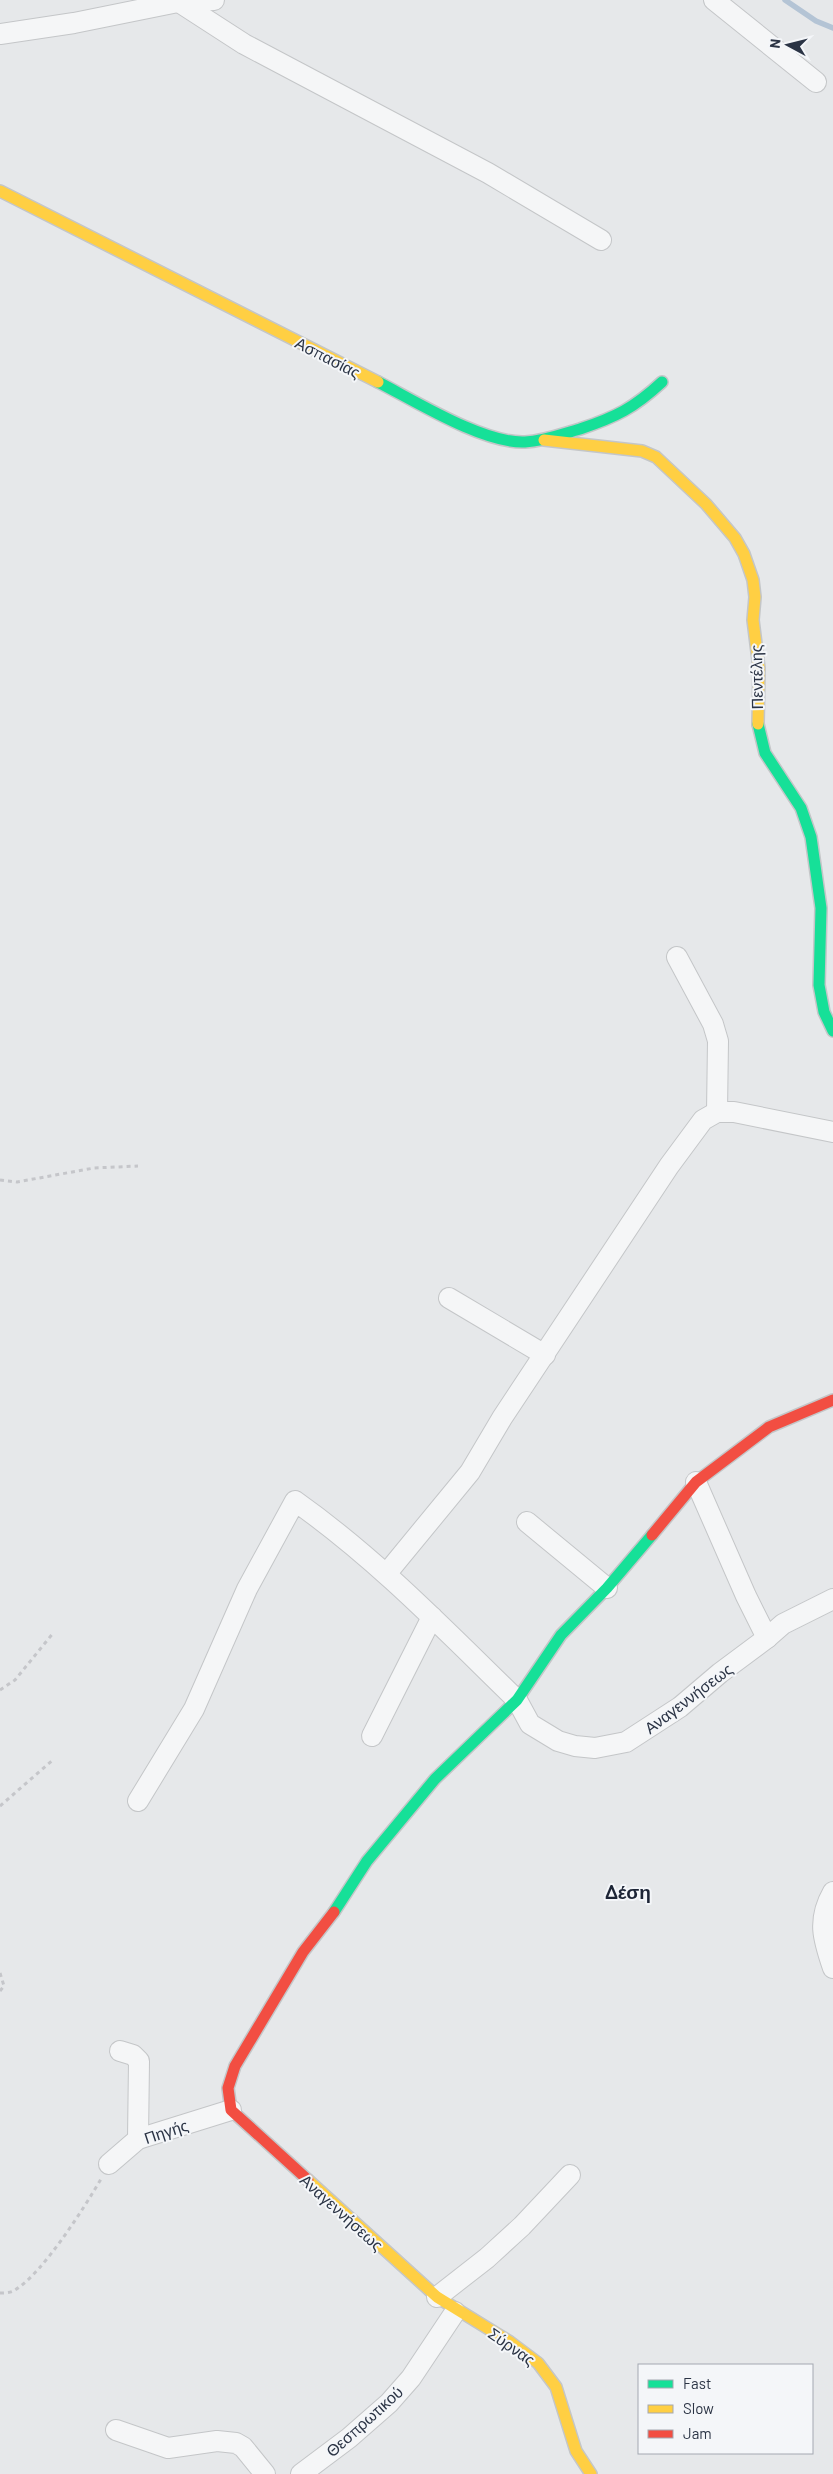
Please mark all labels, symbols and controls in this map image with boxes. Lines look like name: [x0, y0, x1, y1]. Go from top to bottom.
north arrow: [763, 20, 813, 70]
text: N: [766, 38, 784, 49]
street label: Ασπασίας: [292, 333, 364, 382]
street label: Πεντέλης: [746, 644, 766, 710]
street label: Αναγεννήσεως: [640, 1659, 736, 1737]
district label: Δέση: [605, 1880, 651, 1903]
street label: Πηγής: [142, 2115, 191, 2147]
street label: Αναγεννήσεως: [297, 2170, 388, 2254]
street label: Σύρνας: [485, 2323, 539, 2369]
legend: [638, 2364, 813, 2454]
text: Fast: [683, 2374, 711, 2392]
street label: Θεσπρωτικού: [322, 2382, 406, 2460]
text: Slow: [683, 2399, 714, 2417]
text: Jam: [683, 2424, 712, 2442]

